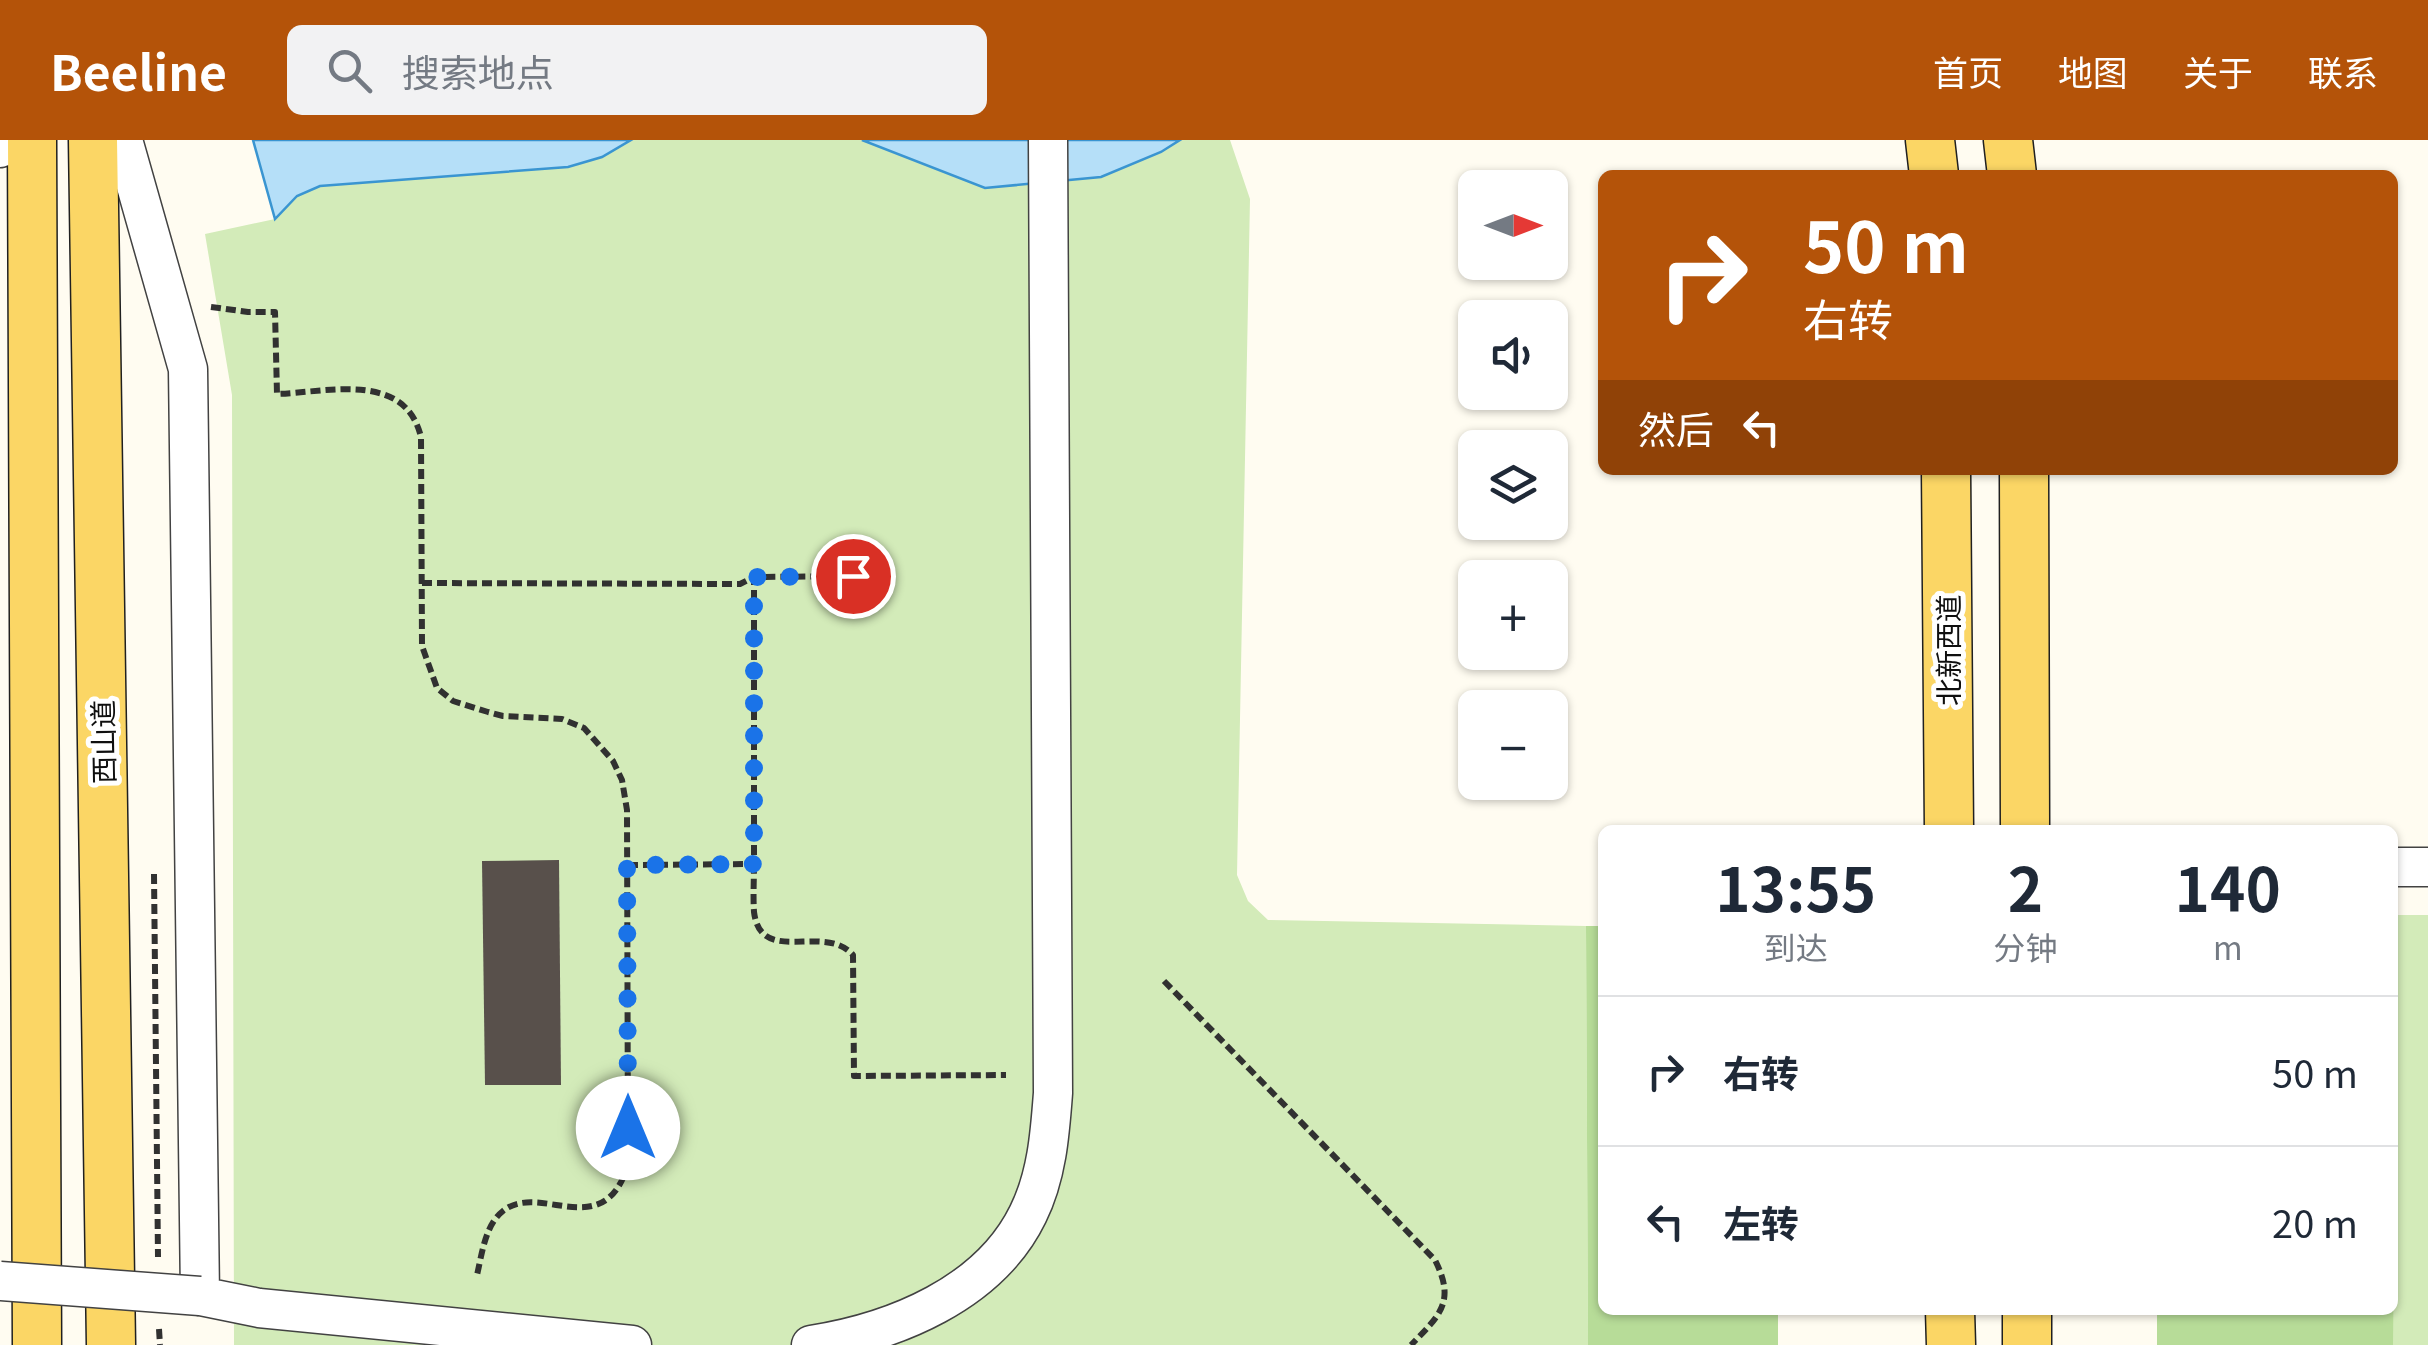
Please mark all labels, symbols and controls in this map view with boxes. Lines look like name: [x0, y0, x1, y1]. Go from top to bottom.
search box: [287, 25, 987, 115]
text: Beeline: [50, 35, 227, 105]
icon: search: [322, 43, 377, 98]
text: 搜索地点: [402, 43, 554, 98]
text: 首页: [1933, 45, 2003, 96]
text: 地图: [2058, 45, 2128, 96]
text: 关于: [2183, 45, 2253, 96]
text: 联系: [2308, 45, 2378, 96]
north arrow: [1458, 170, 1568, 280]
map controls: [1458, 170, 1568, 800]
text: 50 m: [1803, 192, 1969, 293]
icon: right: [1638, 210, 1768, 340]
text: 右转: [1803, 285, 1893, 350]
button: sound: [1458, 300, 1568, 410]
text: 然后: [1638, 400, 1714, 455]
icon: left: [1734, 400, 1789, 455]
button: layers: [1458, 430, 1568, 540]
pin: [811, 534, 896, 619]
icon: arrive: [826, 549, 881, 604]
button: +: [1458, 560, 1568, 670]
street label: 北新西道: [1927, 594, 1967, 706]
button: −: [1458, 690, 1568, 800]
street label: 西山道: [81, 700, 123, 784]
text: 13:55: [1715, 842, 1876, 929]
text: 2: [2008, 842, 2043, 929]
text: 140: [2175, 842, 2281, 929]
text: 到达: [1764, 923, 1828, 969]
text: 分钟: [1993, 923, 2057, 969]
text: m: [2213, 923, 2243, 969]
icon: right: [1638, 1044, 1693, 1099]
text: 右转: [1723, 1044, 1799, 1099]
text: 50 m: [2272, 1044, 2358, 1099]
position arrow: [576, 1076, 680, 1180]
icon: left: [1638, 1194, 1693, 1249]
text: 左转: [1723, 1194, 1799, 1249]
text: 20 m: [2272, 1194, 2358, 1249]

